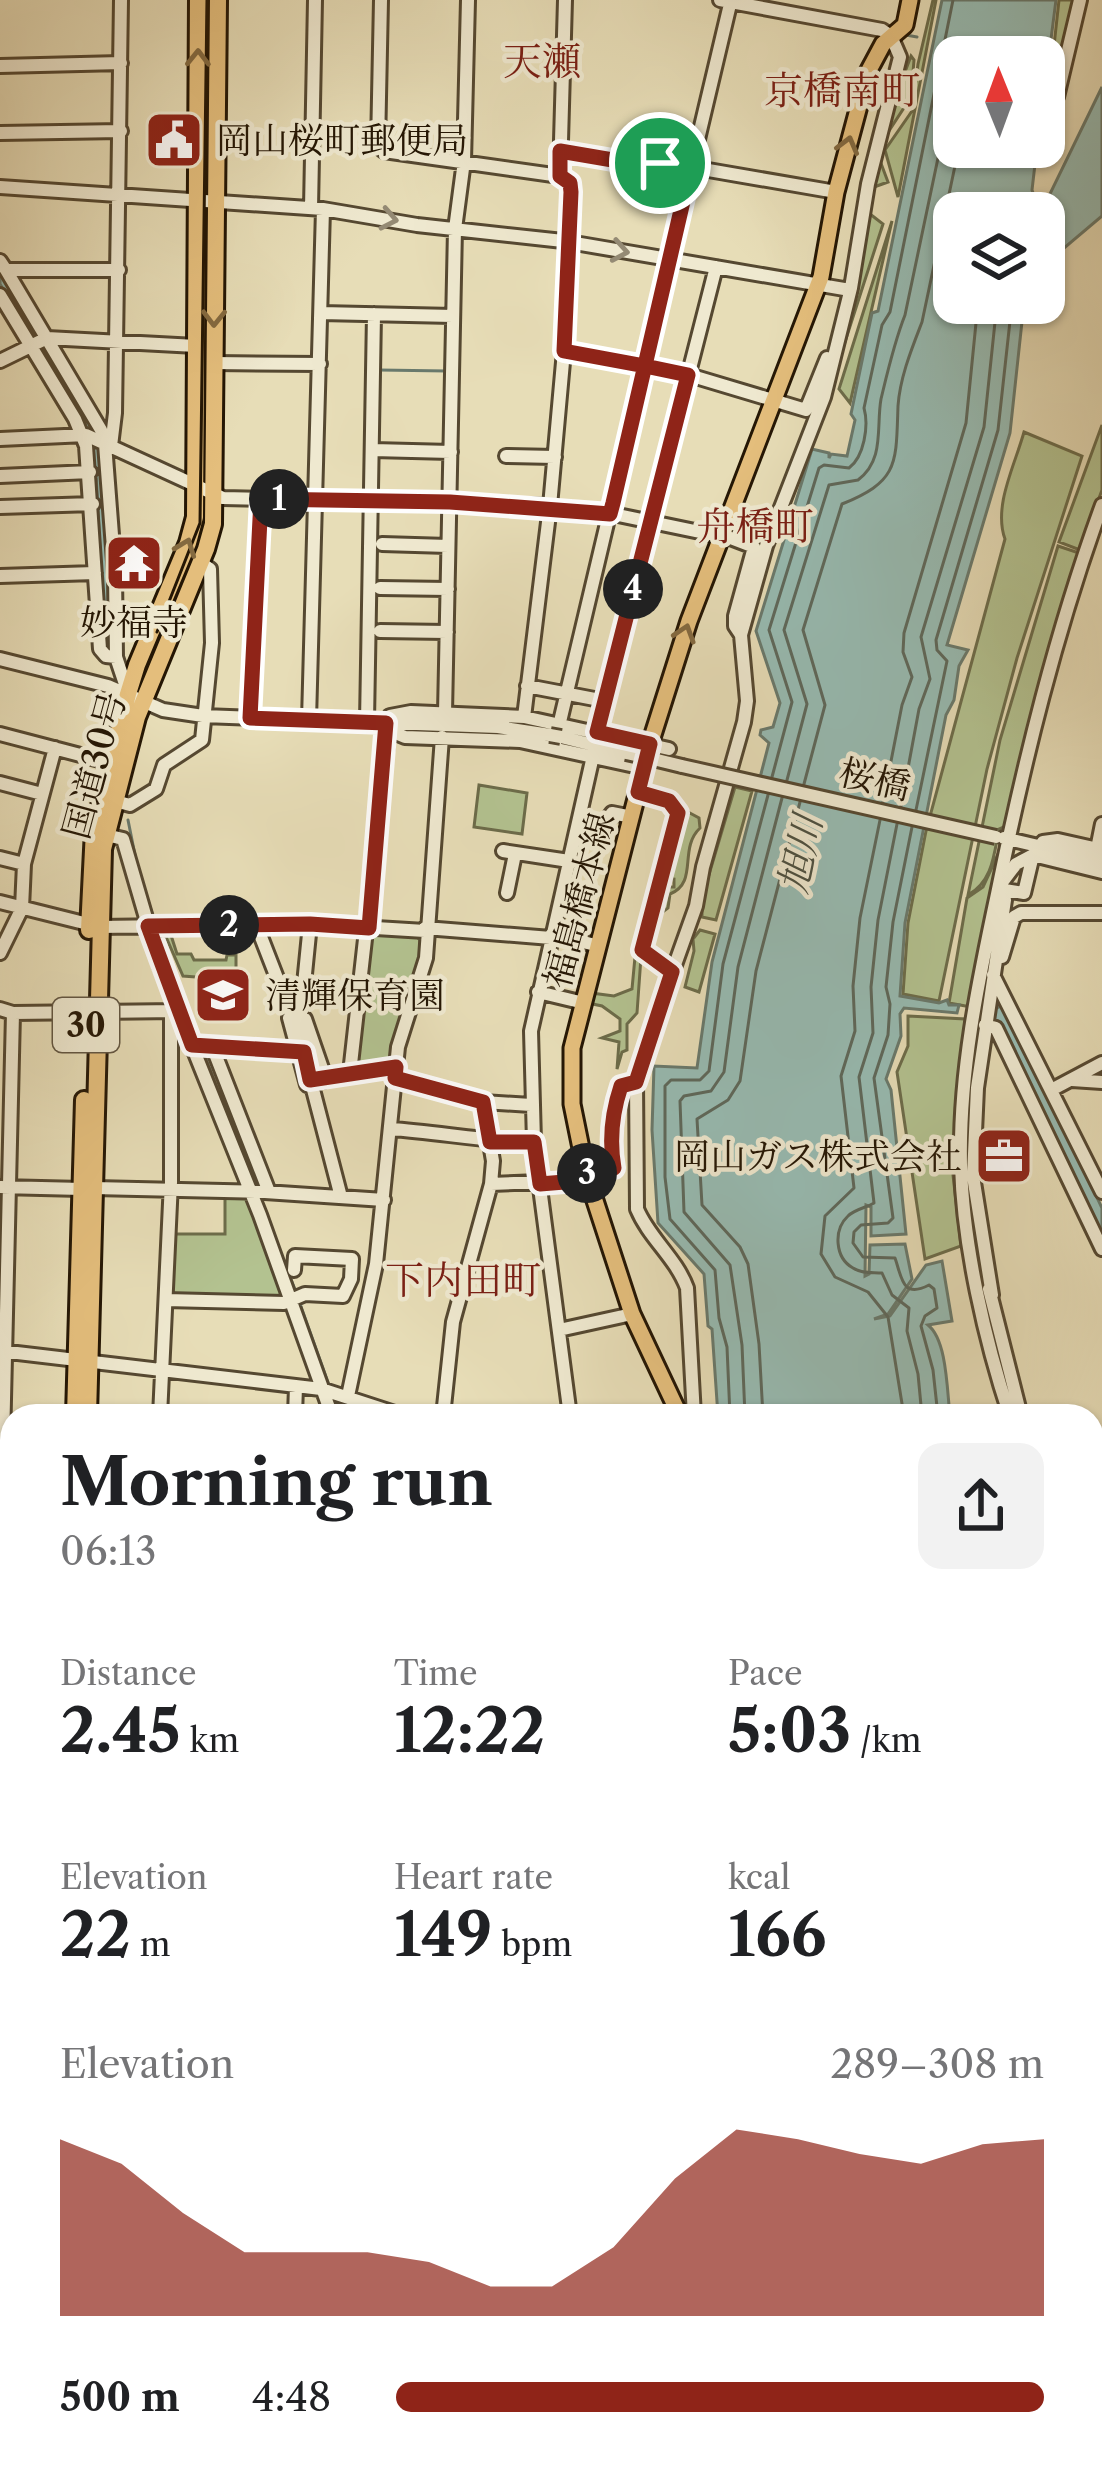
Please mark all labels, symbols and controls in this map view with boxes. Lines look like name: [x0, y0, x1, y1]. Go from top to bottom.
north arrow: [933, 36, 1065, 168]
map controls: [933, 36, 1065, 324]
district label: 天瀬: [503, 37, 581, 85]
one-way arrow: [184, 48, 210, 67]
district label: 京橋南町: [764, 66, 920, 114]
public building icon: 岡山桜町郵便局: [143, 109, 205, 171]
pin: [609, 112, 711, 214]
place label: 岡山桜町郵便局: [216, 118, 468, 162]
icon: arrive: [627, 130, 693, 196]
one-way arrow: [834, 135, 859, 155]
button: layers: [933, 192, 1065, 324]
one-way arrow: [379, 205, 399, 231]
one-way arrow: [609, 237, 629, 262]
one-way arrow: [202, 309, 228, 328]
pin: 1: [249, 469, 309, 529]
text: 1: [272, 478, 286, 519]
district label: 舟橋町: [696, 502, 814, 550]
temple icon: 妙福寺: [103, 532, 165, 594]
one-way arrow: [172, 537, 196, 558]
pin: 4: [603, 559, 663, 619]
text: 4: [623, 568, 643, 609]
place label: 妙福寺: [80, 600, 188, 644]
one-way arrow: [671, 623, 696, 644]
street label: 国道30号: [53, 687, 135, 843]
street label: 桜橋: [835, 749, 915, 809]
street label: 福島橋本線: [534, 807, 624, 993]
water label: 旭川: [768, 807, 832, 897]
pin: 2: [199, 895, 259, 955]
text: 2: [219, 904, 239, 945]
school or university icon: 清輝保育園: [192, 964, 254, 1026]
place label: 清輝保育園: [265, 973, 445, 1017]
road number: 30: [53, 998, 119, 1052]
office icon: 岡山ガス株式会社: [973, 1125, 1035, 1187]
place label: 岡山ガス株式会社: [674, 1134, 962, 1178]
pin: 3: [557, 1143, 617, 1203]
text: 3: [578, 1152, 596, 1193]
district label: 下内田町: [385, 1256, 541, 1304]
text: Morning run: [60, 1441, 493, 1522]
button: share: [918, 1443, 1044, 1569]
text: 06:13: [60, 1527, 156, 1575]
text: Distance: [60, 1653, 197, 1694]
text: Time: [394, 1653, 477, 1694]
text: Pace: [728, 1653, 803, 1694]
text: 2.45: [60, 1694, 181, 1768]
text: 12:22: [394, 1694, 545, 1768]
text: 5:03: [728, 1694, 851, 1768]
text: km: [181, 1720, 239, 1761]
text: /km: [851, 1720, 922, 1761]
text: Elevation: [60, 1857, 207, 1898]
text: Heart rate: [394, 1857, 553, 1898]
text: kcal: [728, 1857, 790, 1898]
text: 22: [60, 1898, 131, 1972]
text: 149: [394, 1898, 492, 1972]
text: 166: [728, 1898, 827, 1972]
text: m: [131, 1924, 170, 1965]
text: bpm: [492, 1924, 572, 1965]
text: Elevation: [60, 2040, 234, 2088]
text: 289–308 m: [831, 2040, 1044, 2088]
text: 500 m: [60, 2373, 180, 2421]
text: 4:48: [252, 2373, 331, 2421]

